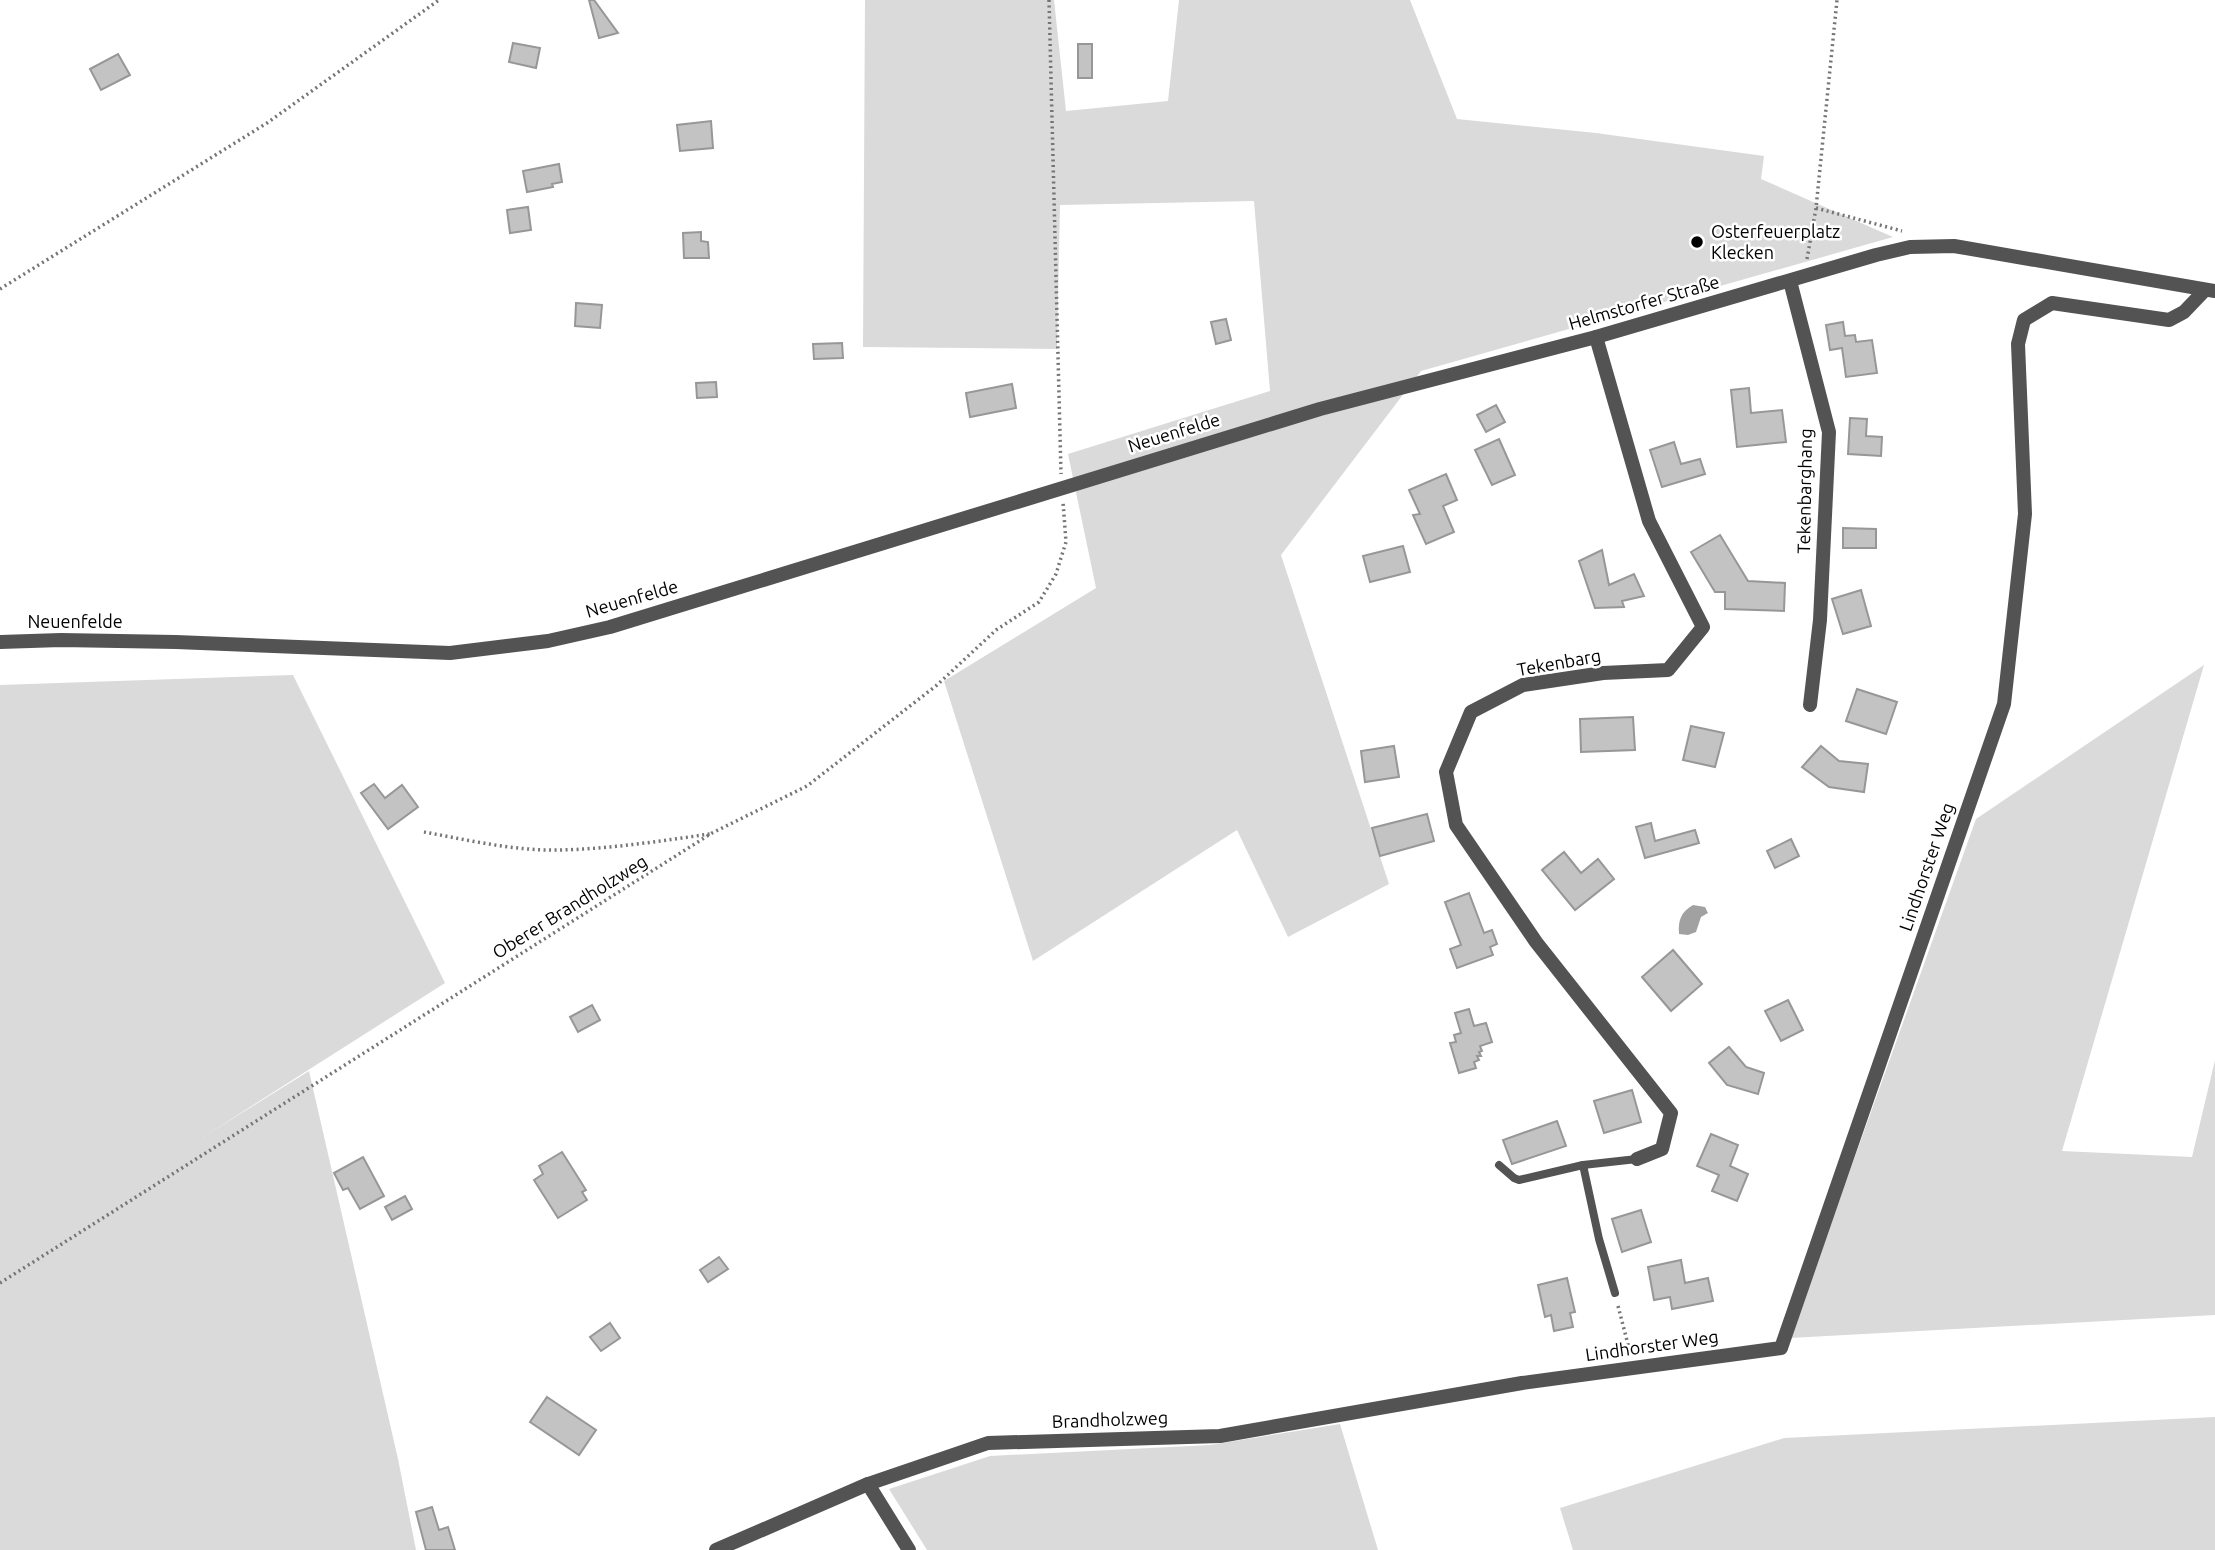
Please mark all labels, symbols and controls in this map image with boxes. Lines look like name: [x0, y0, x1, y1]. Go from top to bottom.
place label: Osterfeuerplatz Klecken: [1711, 221, 1840, 262]
marker: Osterfeuerplatz Klecken: [1689, 234, 1705, 250]
street label: Helmstorfer Straße: [1566, 271, 1721, 333]
street label: Neuenfelde: [1125, 409, 1222, 456]
street label: Tekenbarghang: [1793, 428, 1815, 554]
street label: Neuenfelde: [583, 575, 680, 621]
street label: Neuenfelde: [27, 611, 123, 631]
street label: Tekenbarg: [1515, 645, 1602, 679]
street label: Lindhorster Weg: [1895, 800, 1957, 933]
street label: Oberer Brandholzweg: [488, 850, 650, 962]
street label: Lindhorster Weg: [1584, 1326, 1720, 1364]
street label: Brandholzweg: [1051, 1407, 1168, 1431]

